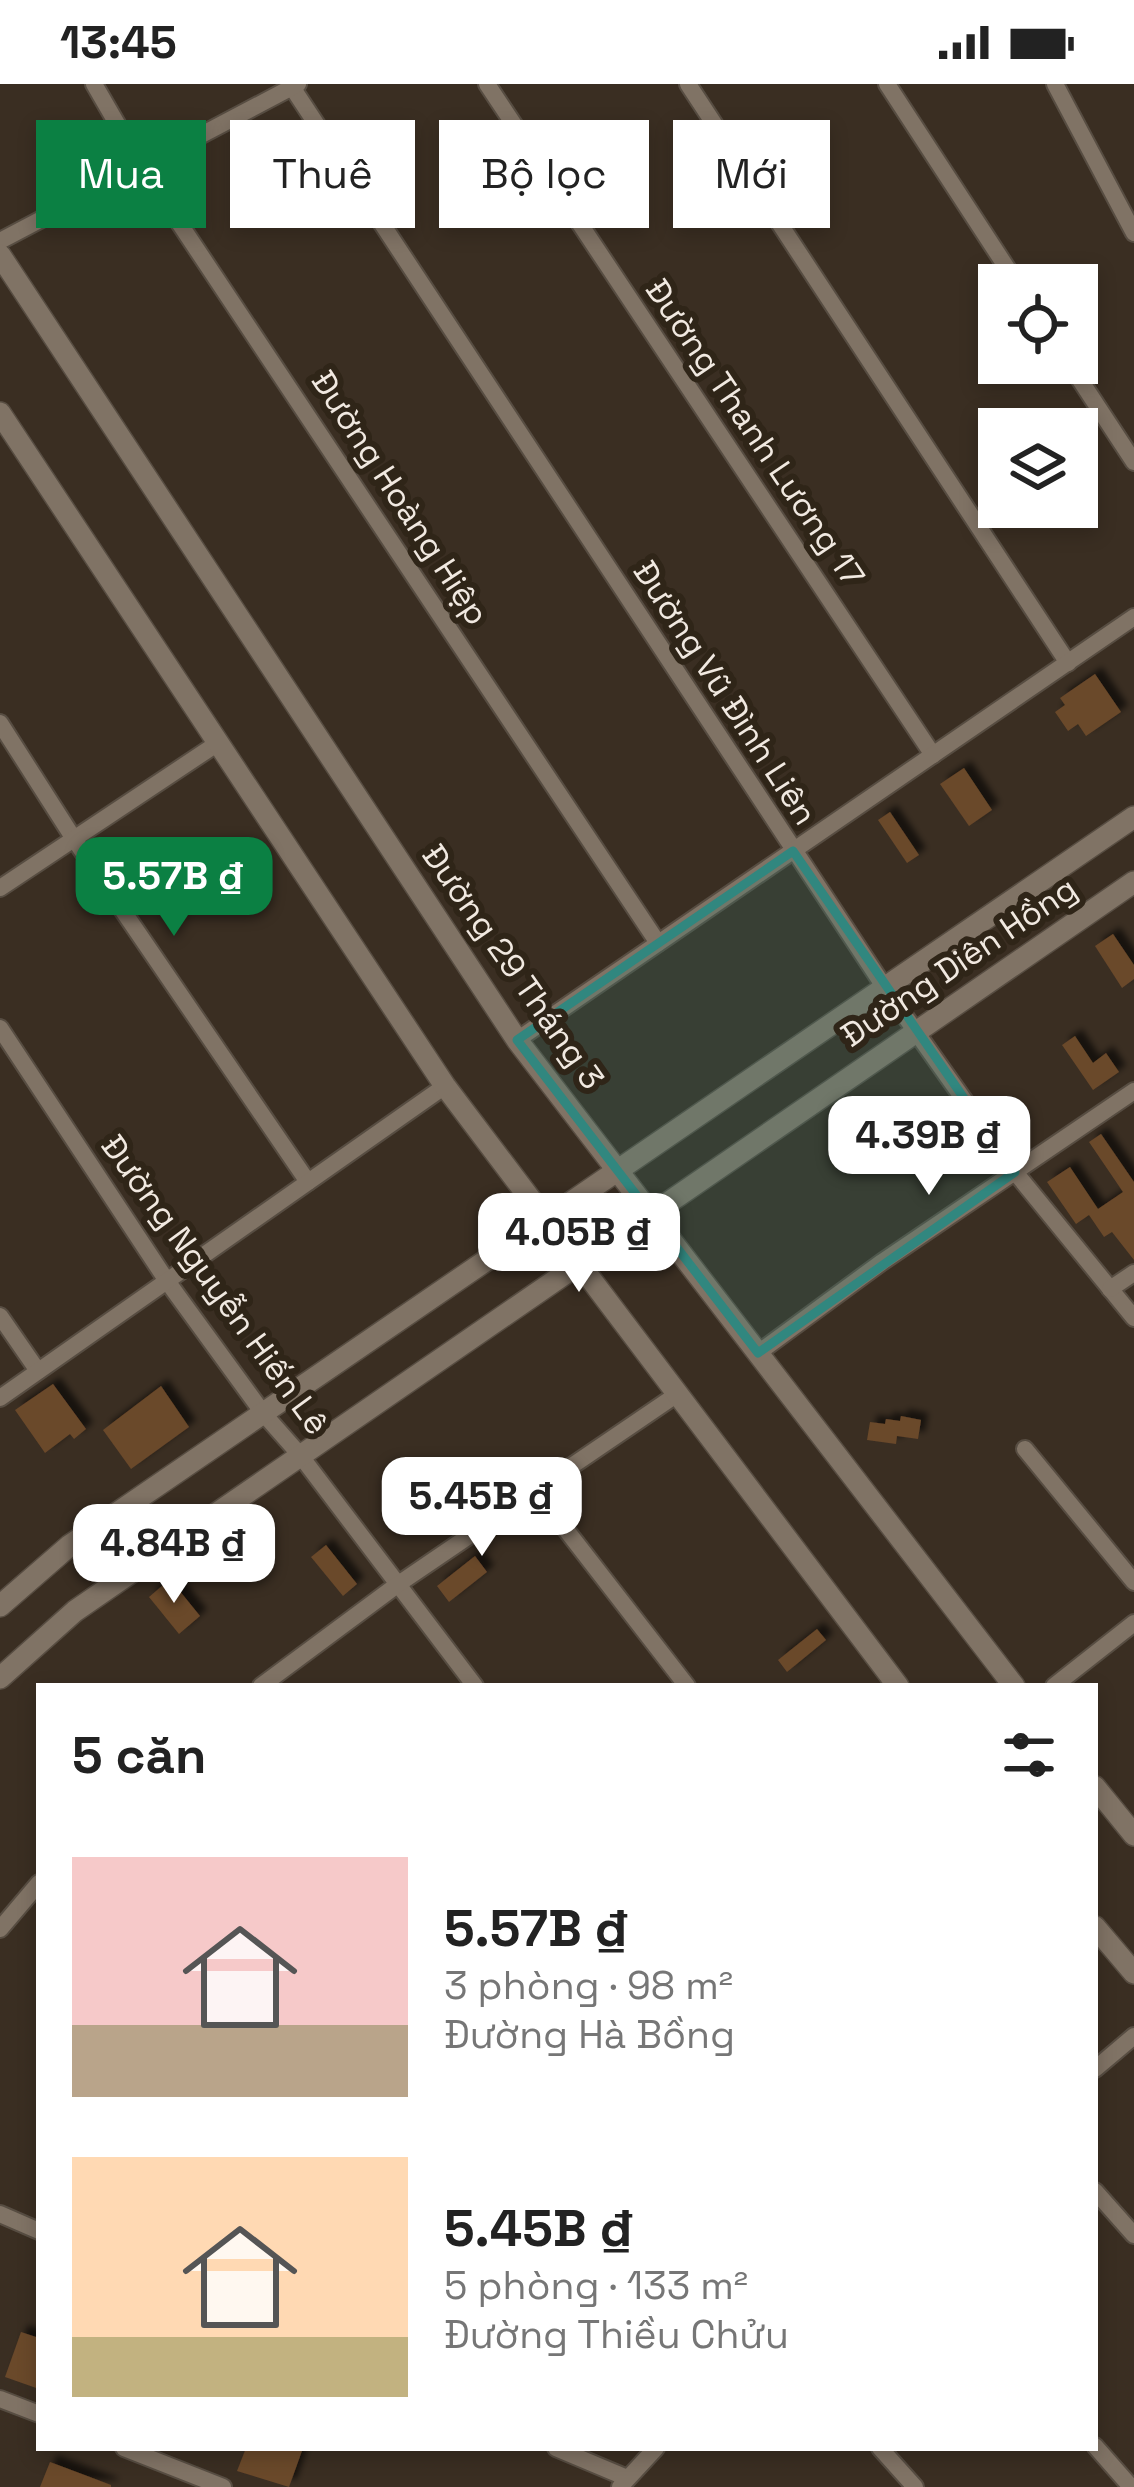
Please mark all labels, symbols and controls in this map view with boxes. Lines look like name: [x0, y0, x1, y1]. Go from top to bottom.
text: 13:45: [60, 14, 177, 71]
chip: Mua: [36, 120, 206, 228]
chip: Thuê: [230, 120, 415, 228]
chip: Bộ lọc: [439, 120, 649, 228]
chip: Mới: [673, 120, 830, 228]
map controls: [978, 264, 1098, 528]
button: locate: [978, 264, 1098, 384]
street label: Đường Thanh Lương 17: [636, 271, 874, 595]
street label: Đường Hoàng Hiệp: [302, 363, 498, 633]
button: layers: [978, 408, 1098, 528]
street label: Đường Vũ Đình Liên: [624, 553, 826, 833]
street label: Đường 29 Tháng 3: [413, 836, 613, 1098]
pin: 5.57B ₫: [63, 837, 285, 939]
text: 5.57B ₫: [103, 851, 245, 900]
street label: Đường Diên Hồng: [833, 868, 1085, 1056]
pin: 4.39B ₫: [818, 1096, 1040, 1198]
text: 4.39B ₫: [855, 1110, 1003, 1159]
street label: Đường Nguyễn Hiến Lê: [92, 1127, 338, 1443]
pin: 4.05B ₫: [468, 1193, 690, 1295]
text: 4.05B ₫: [505, 1207, 653, 1256]
pin: 5.45B ₫: [371, 1457, 593, 1559]
text: 5.45B ₫: [409, 1471, 555, 1520]
pin: 4.84B ₫: [63, 1504, 285, 1606]
text: 4.84B ₫: [100, 1518, 248, 1567]
icon: filters: [996, 1722, 1062, 1788]
text: 5 căn: [72, 1723, 206, 1788]
text: 5.57B ₫: [444, 1896, 631, 1961]
icon: home: [168, 1905, 312, 2049]
text: 3 phòng · 98 m²: [444, 1961, 733, 2010]
text: Đường Hà Bồng: [444, 2010, 735, 2059]
text: 5.45B ₫: [444, 2196, 636, 2261]
icon: home: [168, 2205, 312, 2349]
text: 5 phòng · 133 m²: [444, 2261, 748, 2310]
text: Đường Thiều Chửu: [444, 2310, 789, 2359]

